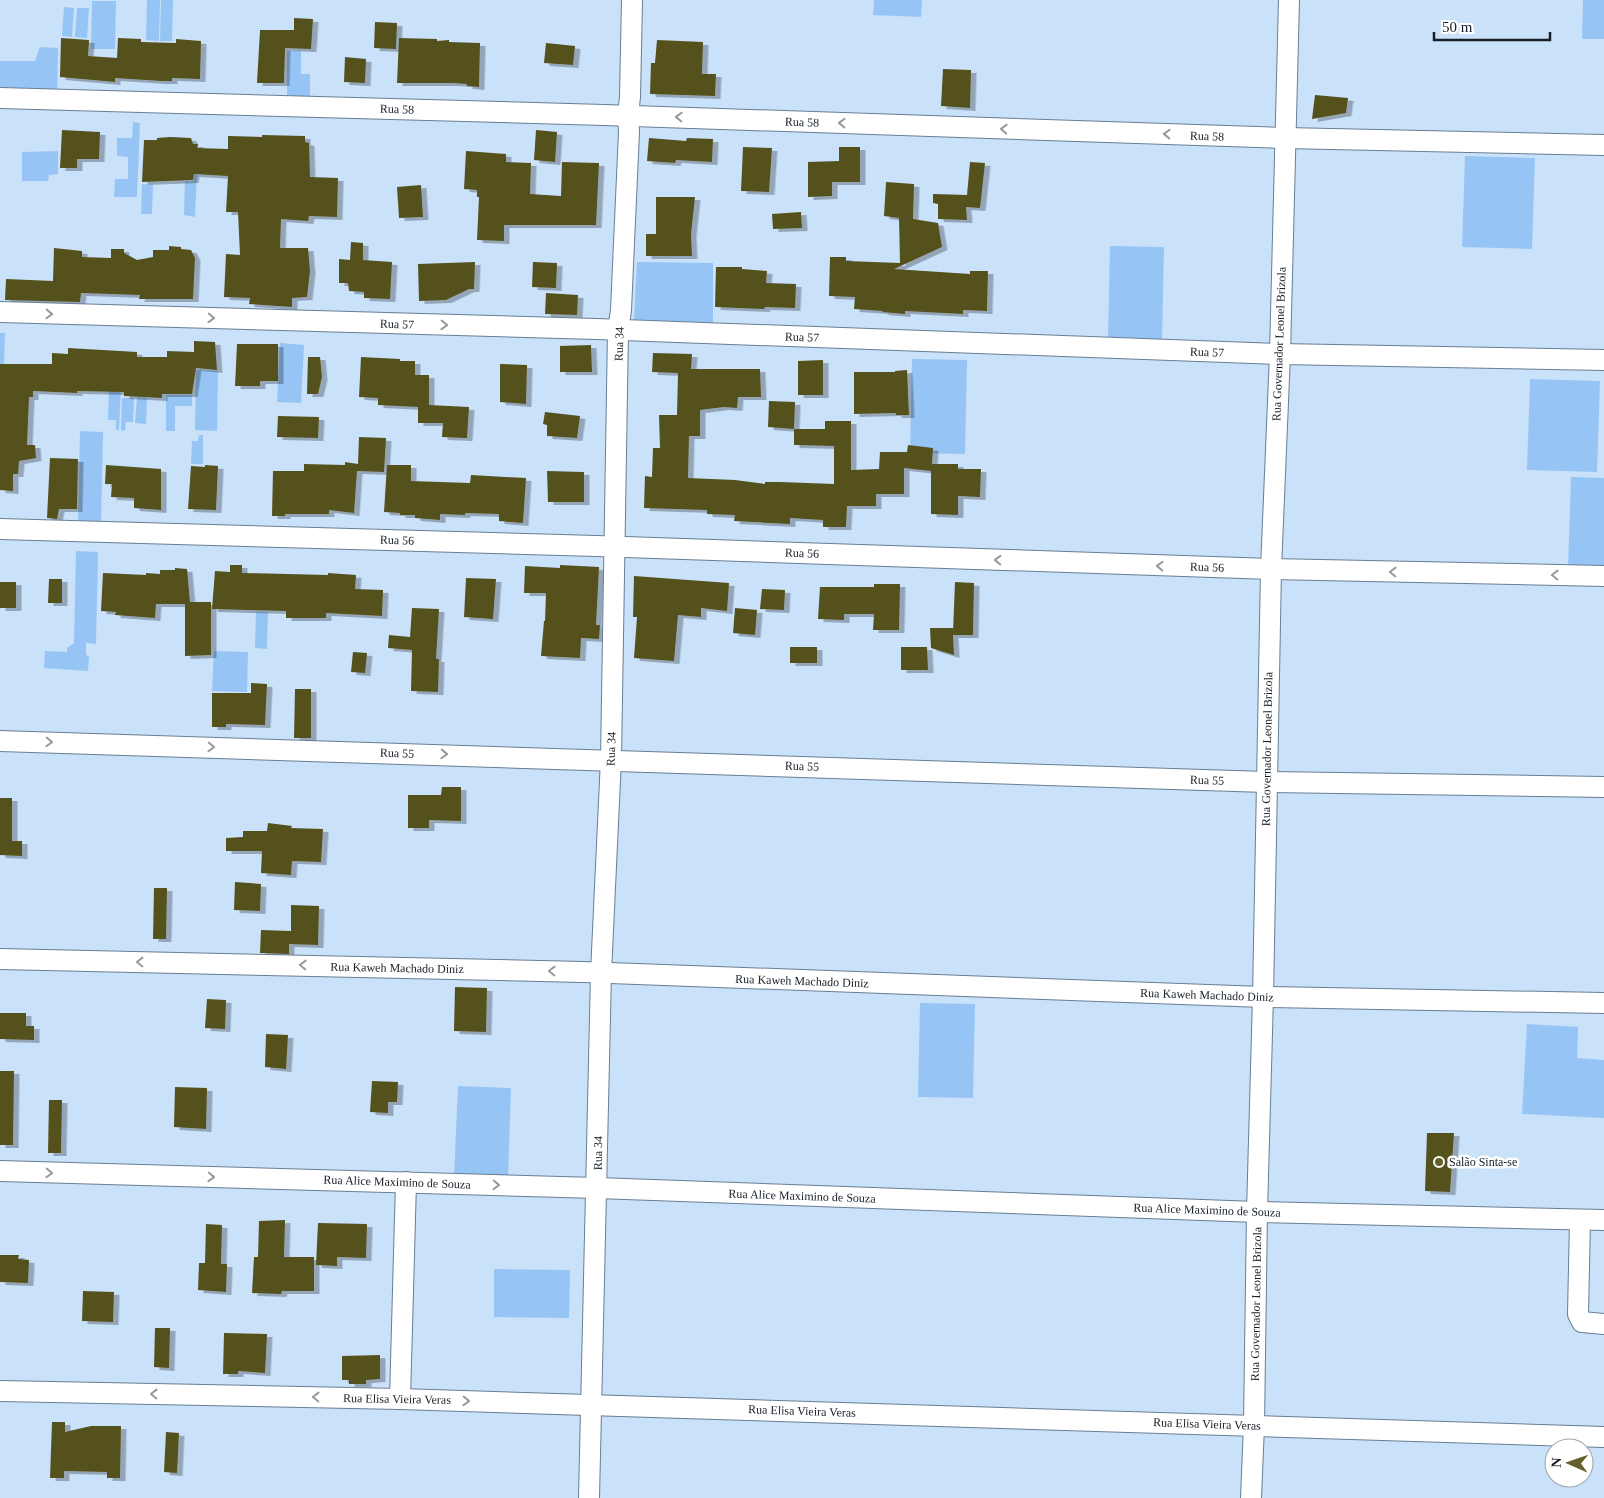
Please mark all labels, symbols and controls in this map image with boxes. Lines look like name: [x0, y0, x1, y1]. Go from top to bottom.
scale bar: [1434, 10, 1550, 42]
text: 50 m: [1442, 19, 1473, 35]
street label: Rua 58: [380, 101, 414, 117]
one-way arrow: [675, 112, 683, 123]
street label: Rua 58: [785, 114, 819, 130]
one-way arrow: [838, 118, 846, 128]
one-way arrow: [1000, 123, 1008, 134]
street label: Rua 58: [1190, 128, 1224, 144]
one-way arrow: [1162, 129, 1170, 140]
street label: Rua Governador Leonel Brizola: [1269, 266, 1289, 421]
one-way arrow: [45, 309, 53, 319]
one-way arrow: [207, 313, 215, 324]
street label: Rua 57: [380, 316, 414, 332]
one-way arrow: [440, 320, 448, 330]
street label: Rua 34: [611, 327, 627, 361]
street label: Rua 57: [785, 329, 819, 345]
street label: Rua 57: [1190, 344, 1224, 360]
street label: Rua 56: [380, 532, 414, 548]
street label: Rua 56: [785, 545, 819, 561]
one-way arrow: [994, 554, 1002, 565]
street label: Rua 56: [1190, 559, 1224, 575]
one-way arrow: [1156, 560, 1164, 571]
one-way arrow: [1389, 567, 1396, 577]
one-way arrow: [1551, 570, 1559, 580]
street label: Rua Governador Leonel Brizola: [1259, 671, 1275, 826]
street label: Rua 34: [603, 732, 619, 766]
one-way arrow: [45, 737, 53, 747]
one-way arrow: [208, 742, 215, 752]
street label: Rua 55: [380, 745, 414, 761]
one-way arrow: [440, 749, 448, 759]
street label: Rua 55: [785, 758, 819, 774]
street label: Rua 55: [1190, 772, 1224, 788]
one-way arrow: [136, 957, 144, 967]
one-way arrow: [298, 960, 306, 971]
street label: Rua Kaweh Machado Diniz: [330, 960, 464, 976]
one-way arrow: [548, 966, 556, 976]
street label: Rua Kaweh Machado Diniz: [735, 972, 869, 990]
street label: Rua Kaweh Machado Diniz: [1140, 986, 1274, 1004]
street label: Rua 34: [591, 1136, 605, 1170]
place label: Salão Sinta-se: [1449, 1155, 1517, 1169]
marker: Salão Sinta-se: [1433, 1156, 1445, 1168]
one-way arrow: [45, 1167, 53, 1178]
one-way arrow: [208, 1172, 215, 1182]
street label: Rua Alice Maximino de Souza: [323, 1172, 472, 1192]
one-way arrow: [492, 1180, 500, 1190]
street label: Rua Alice Maximino de Souza: [728, 1186, 877, 1206]
street label: Rua Alice Maximino de Souza: [1133, 1200, 1282, 1220]
street label: Rua Governador Leonel Brizola: [1248, 1226, 1264, 1381]
one-way arrow: [150, 1389, 158, 1399]
street label: Rua Elisa Vieira Veras: [343, 1391, 451, 1407]
one-way arrow: [312, 1392, 320, 1402]
one-way arrow: [463, 1395, 471, 1406]
street label: Rua Elisa Vieira Veras: [748, 1402, 856, 1420]
street label: Rua Elisa Vieira Veras: [1153, 1415, 1261, 1433]
north arrow: [1544, 1438, 1594, 1488]
text: N: [1549, 1457, 1564, 1468]

